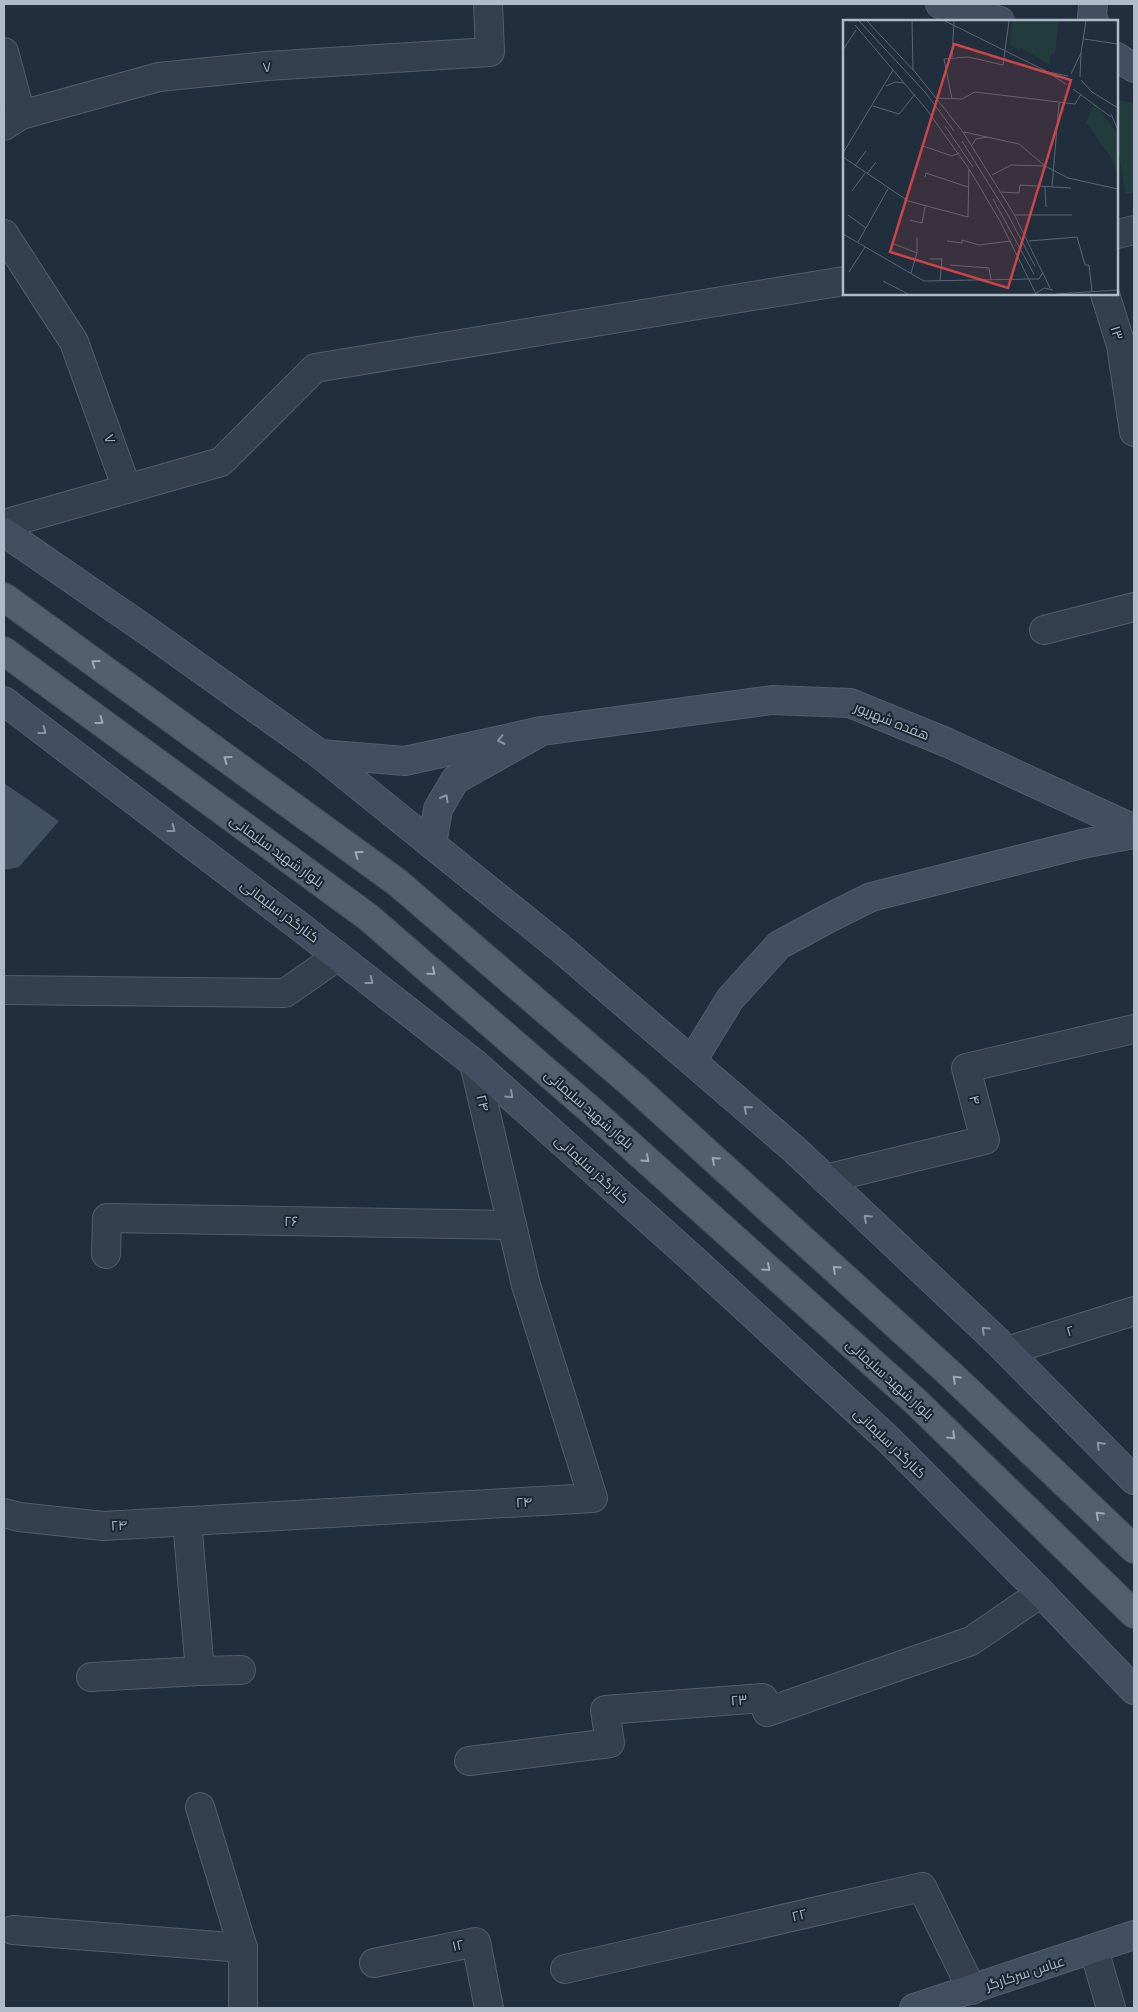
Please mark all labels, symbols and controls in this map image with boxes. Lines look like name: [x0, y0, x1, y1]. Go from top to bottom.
inset map: [843, 20, 1118, 295]
street label: ۷: [262, 59, 272, 75]
street label: ۱۳: [1107, 324, 1127, 342]
street label: ۷: [101, 432, 119, 446]
one-way arrow: [91, 660, 101, 669]
street label: هفده شهریور: [851, 698, 932, 743]
one-way arrow: [94, 715, 104, 724]
one-way arrow: [37, 725, 46, 733]
one-way arrow: [496, 734, 505, 745]
one-way arrow: [223, 756, 233, 765]
one-way arrow: [438, 794, 448, 803]
street label: بلوار شهید سلیمانی: [227, 812, 327, 890]
one-way arrow: [166, 823, 176, 832]
one-way arrow: [355, 852, 364, 860]
street label: کنارگذر سلیمانی: [238, 876, 322, 946]
one-way arrow: [426, 966, 435, 975]
one-way arrow: [364, 976, 373, 984]
street label: بلوار شهید سلیمانی: [541, 1066, 637, 1152]
one-way arrow: [504, 1089, 513, 1098]
street label: ۲۴: [473, 1093, 493, 1113]
street label: ۴: [966, 1093, 984, 1107]
one-way arrow: [744, 1106, 753, 1115]
street label: کنارگذر سلیمانی: [552, 1132, 632, 1206]
one-way arrow: [641, 1154, 650, 1163]
one-way arrow: [712, 1157, 721, 1166]
street label: ۲۶: [284, 1213, 298, 1229]
one-way arrow: [864, 1215, 873, 1224]
one-way arrow: [761, 1262, 770, 1271]
one-way arrow: [832, 1266, 841, 1275]
street label: ۲: [1064, 1322, 1076, 1340]
one-way arrow: [982, 1327, 991, 1336]
street label: بلوار شهید سلیمانی: [843, 1336, 937, 1422]
one-way arrow: [953, 1376, 962, 1385]
street label: کنارگذر سلیمانی: [851, 1405, 929, 1481]
one-way arrow: [946, 1430, 955, 1439]
one-way arrow: [1097, 1442, 1106, 1451]
street label: ۲۴: [515, 1494, 533, 1510]
one-way arrow: [1096, 1512, 1105, 1521]
street label: ۲۴: [110, 1517, 128, 1533]
street label: ۲۳: [730, 1691, 748, 1709]
street label: ۲۲: [790, 1906, 808, 1924]
street label: ۱۲: [451, 1936, 465, 1954]
street label: عباس سرکارگر: [982, 1953, 1067, 1994]

